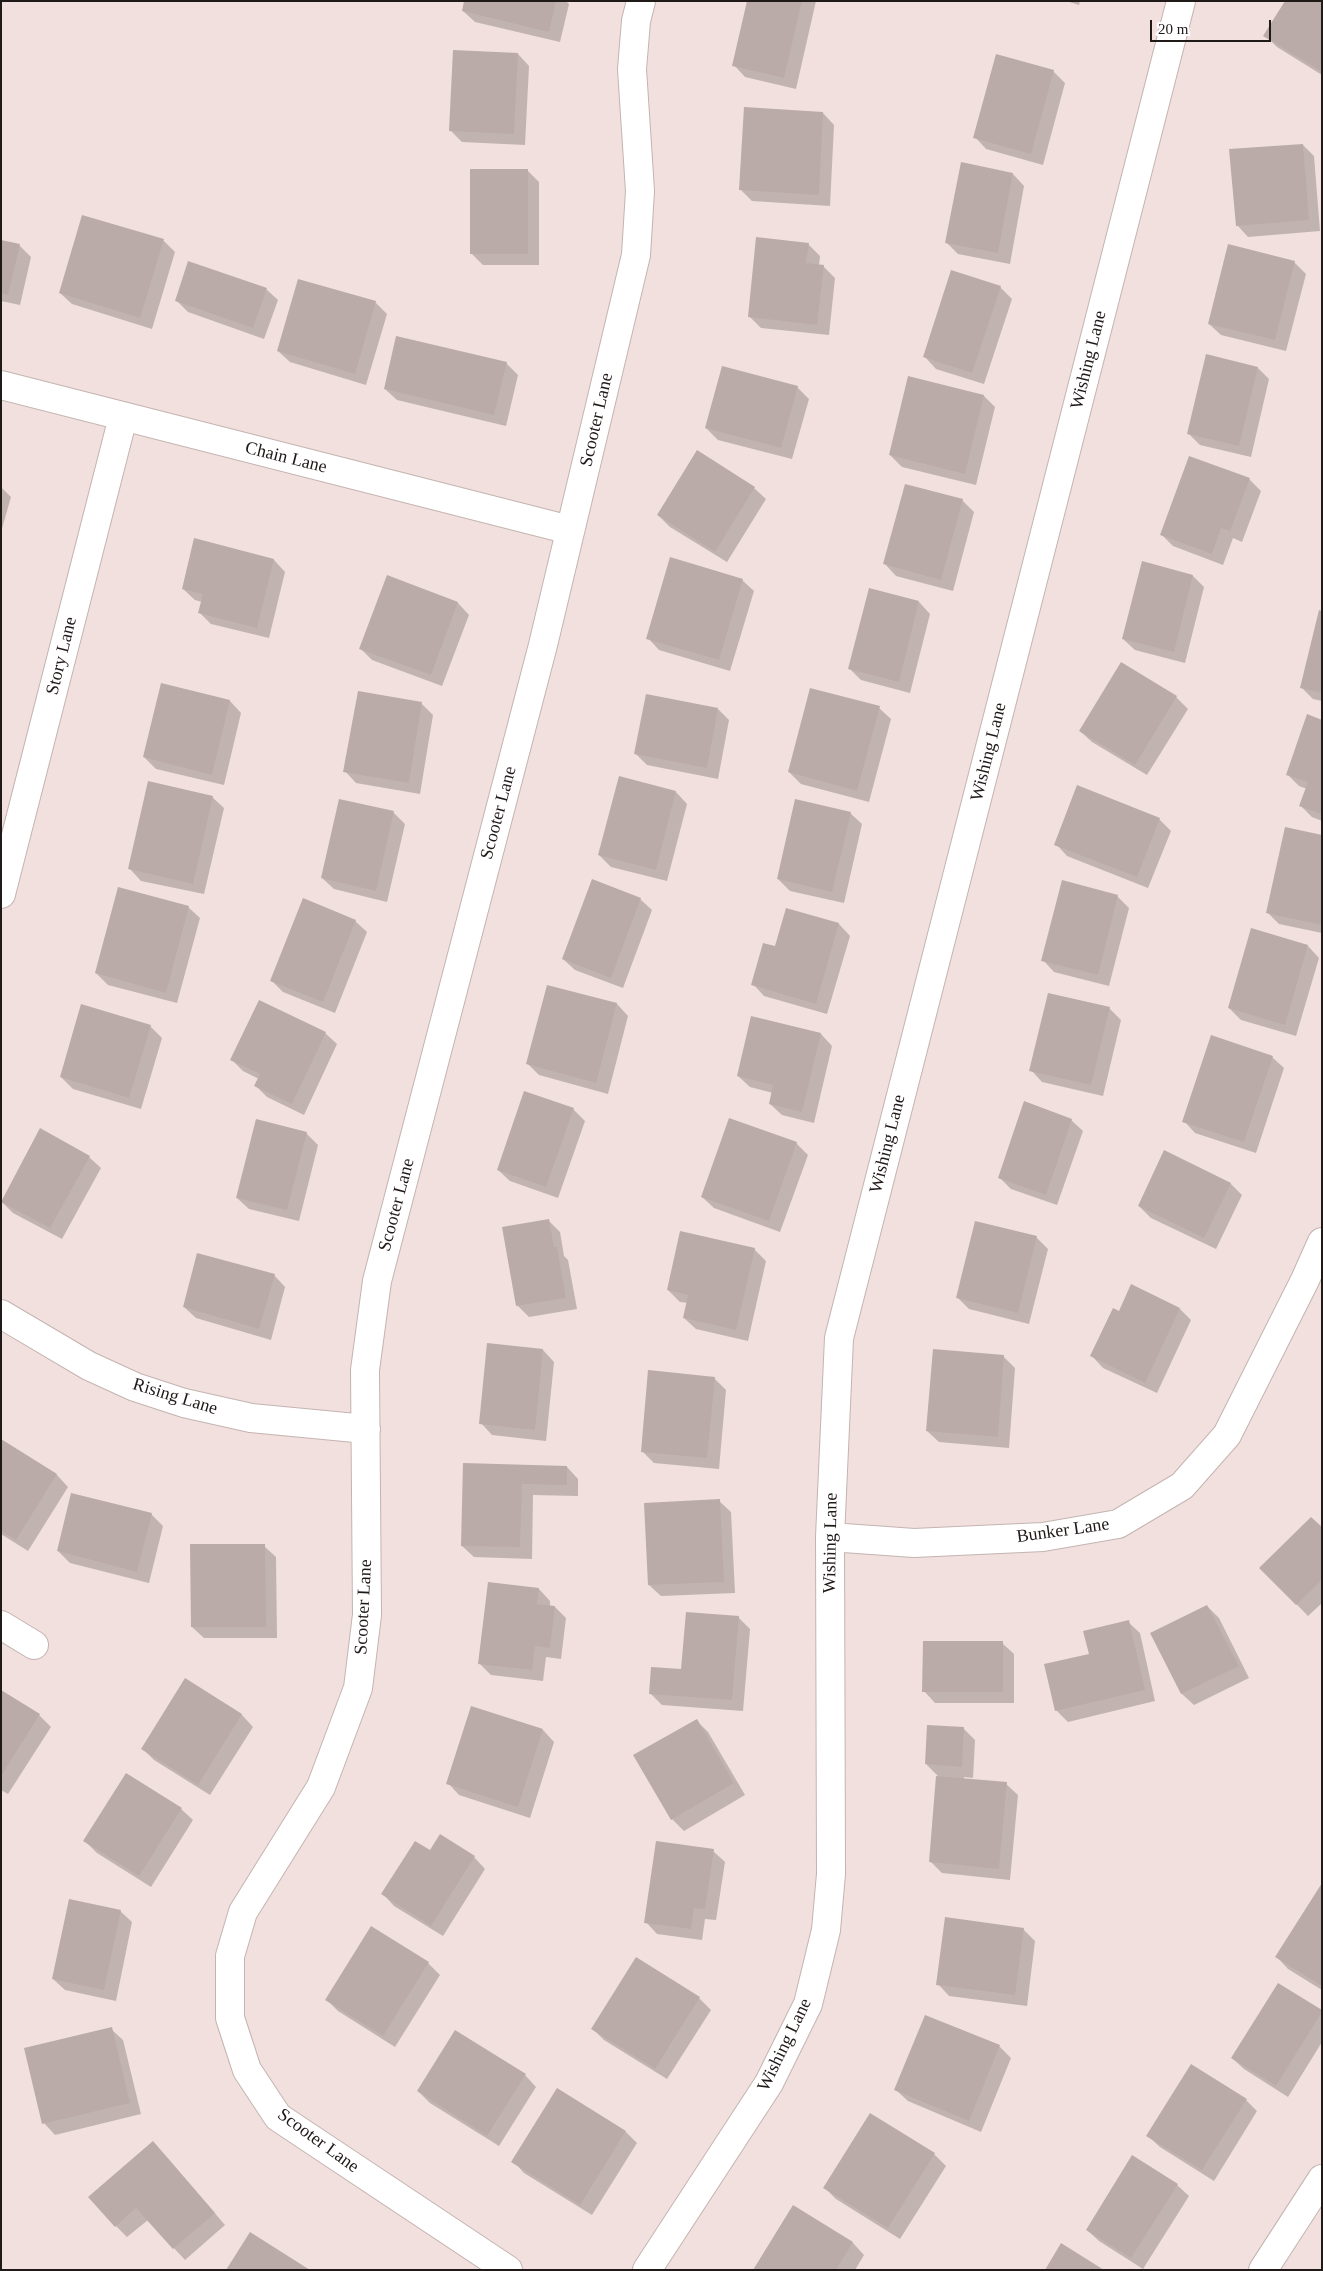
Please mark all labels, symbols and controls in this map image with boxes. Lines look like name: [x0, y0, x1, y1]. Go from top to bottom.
scale bar: [1153, 10, 1274, 42]
text: 20 m: [1158, 21, 1188, 37]
street label: Wishing Lane: [1066, 309, 1112, 411]
street label: Scooter Lane: [576, 371, 618, 469]
street label: Chain Lane: [243, 437, 329, 479]
street label: Story Lane: [42, 615, 82, 697]
street label: Wishing Lane: [966, 701, 1012, 803]
street label: Scooter Lane: [476, 764, 522, 862]
street label: Wishing Lane: [865, 1093, 911, 1195]
street label: Scooter Lane: [374, 1156, 420, 1254]
street label: Rising Lane: [130, 1374, 220, 1420]
street label: Wishing Lane: [819, 1492, 843, 1594]
street label: Bunker Lane: [1015, 1514, 1111, 1548]
street label: Scooter Lane: [351, 1559, 377, 1655]
street label: Wishing Lane: [753, 1995, 817, 2095]
street label: Scooter Lane: [273, 2104, 363, 2178]

